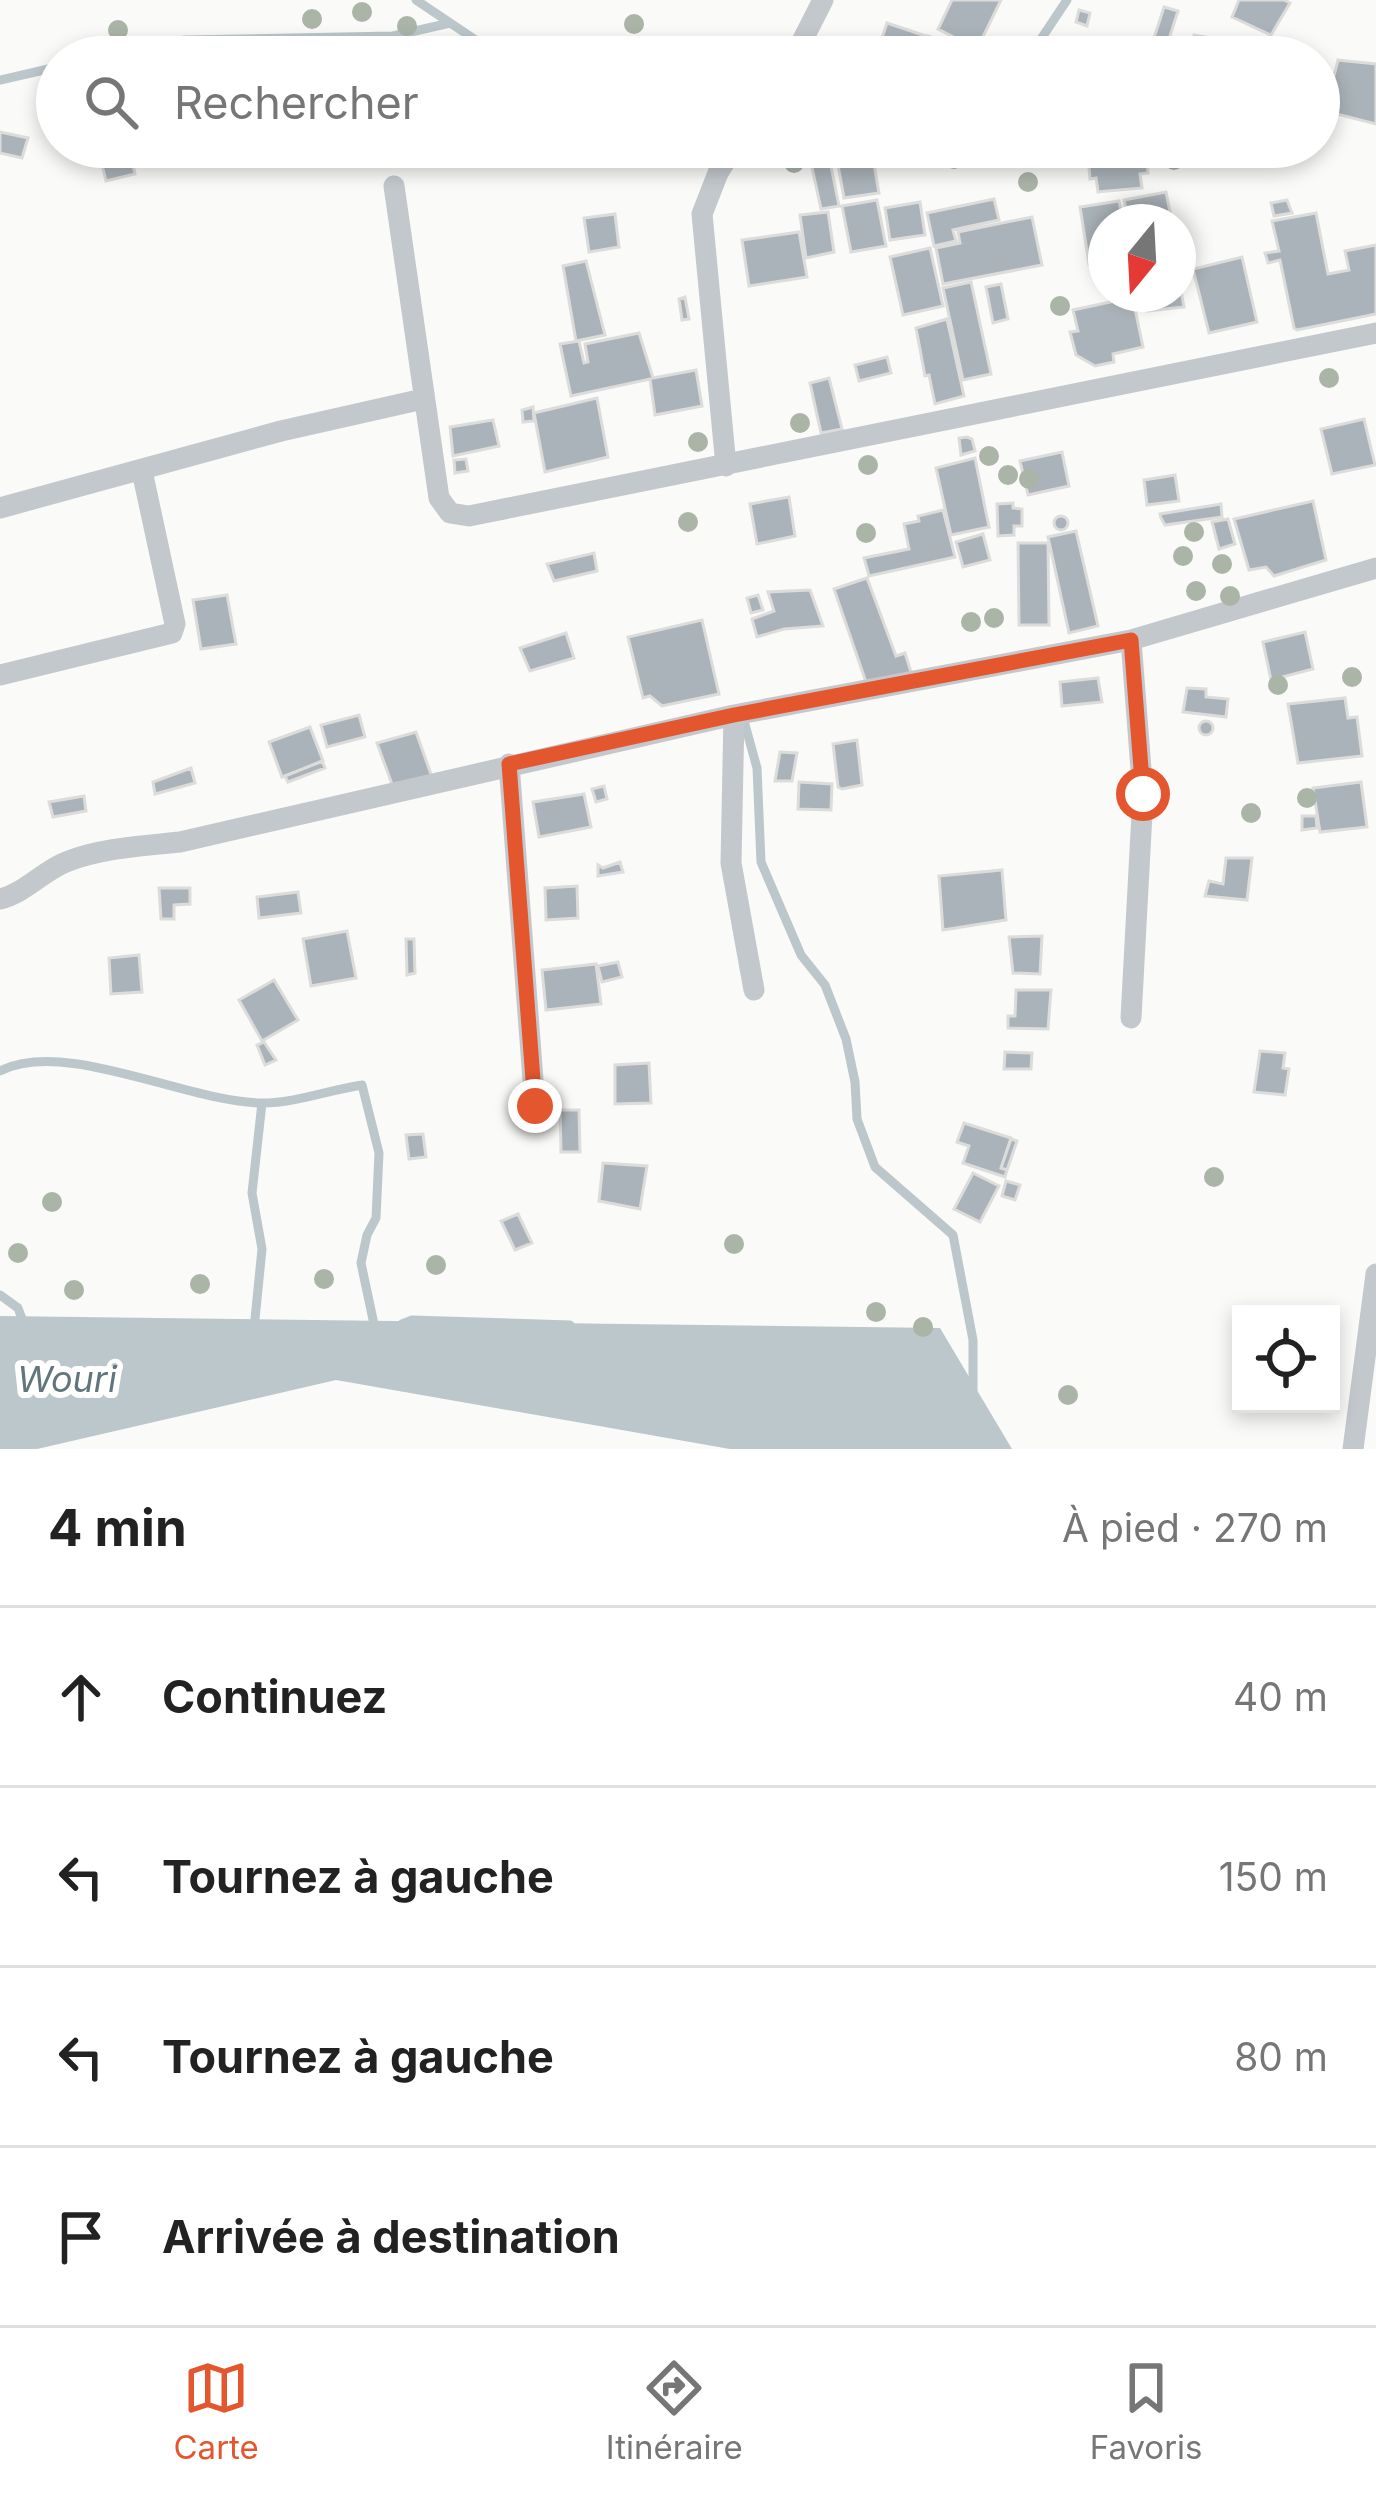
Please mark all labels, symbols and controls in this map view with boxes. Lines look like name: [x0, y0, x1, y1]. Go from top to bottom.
search box: [36, 36, 1340, 168]
icon: search: [78, 69, 144, 135]
text: Rechercher: [174, 75, 419, 130]
north arrow: [1088, 204, 1196, 312]
route start: [1116, 767, 1170, 821]
route end: [508, 1079, 562, 1133]
map controls: [1232, 1305, 1340, 1413]
button: locate: [1232, 1305, 1340, 1413]
water label: Wouri: [17, 1357, 118, 1401]
text: 4 min: [48, 1497, 187, 1558]
text: À pied · 270 m: [1062, 1504, 1328, 1551]
icon: ahead: [48, 1664, 114, 1730]
text: Continuez: [162, 1669, 387, 1724]
text: 40 m: [1233, 1673, 1328, 1720]
icon: left: [48, 1844, 114, 1910]
text: Tournez à gauche: [162, 1849, 554, 1904]
text: 150 m: [1219, 1853, 1328, 1900]
icon: left: [48, 2024, 114, 2090]
text: Tournez à gauche: [162, 2029, 554, 2084]
text: 80 m: [1234, 2033, 1328, 2080]
icon: arrive: [48, 2204, 114, 2270]
text: Arrivée à destination: [162, 2209, 620, 2264]
tab: Carte: [174, 2355, 259, 2467]
tab: Itinéraire: [606, 2355, 743, 2467]
tab: Favoris: [1090, 2355, 1203, 2467]

